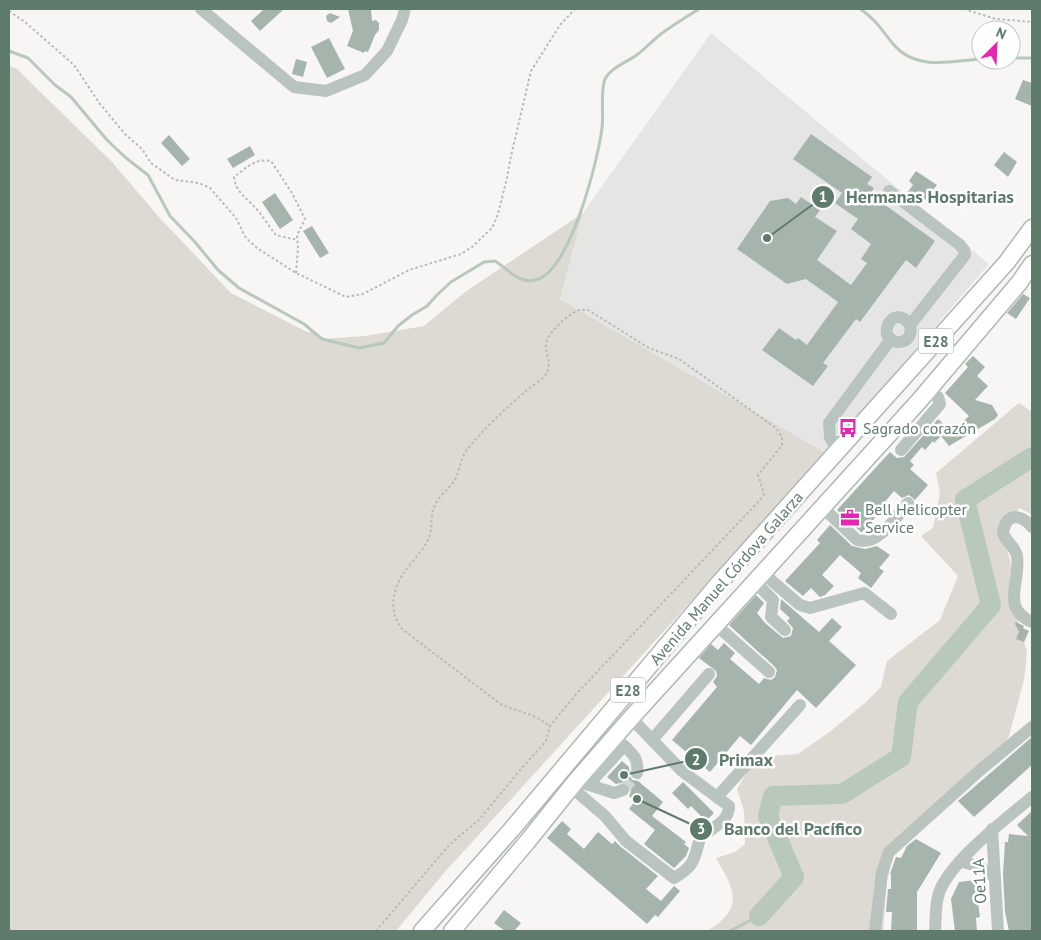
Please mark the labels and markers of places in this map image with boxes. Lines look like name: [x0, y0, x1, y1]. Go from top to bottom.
callout: Hermanas Hospitarias: [811, 180, 1024, 213]
bus stop icon: Sagrado corazón: [837, 417, 859, 439]
place label: Sagrado corazón: [863, 418, 976, 438]
place label: Bell Helicopter Service: [865, 499, 967, 537]
office icon: Bell Helicopter Service: [839, 507, 861, 529]
callout: Primax: [684, 743, 782, 776]
callout: Banco del Pacífico: [689, 813, 872, 846]

